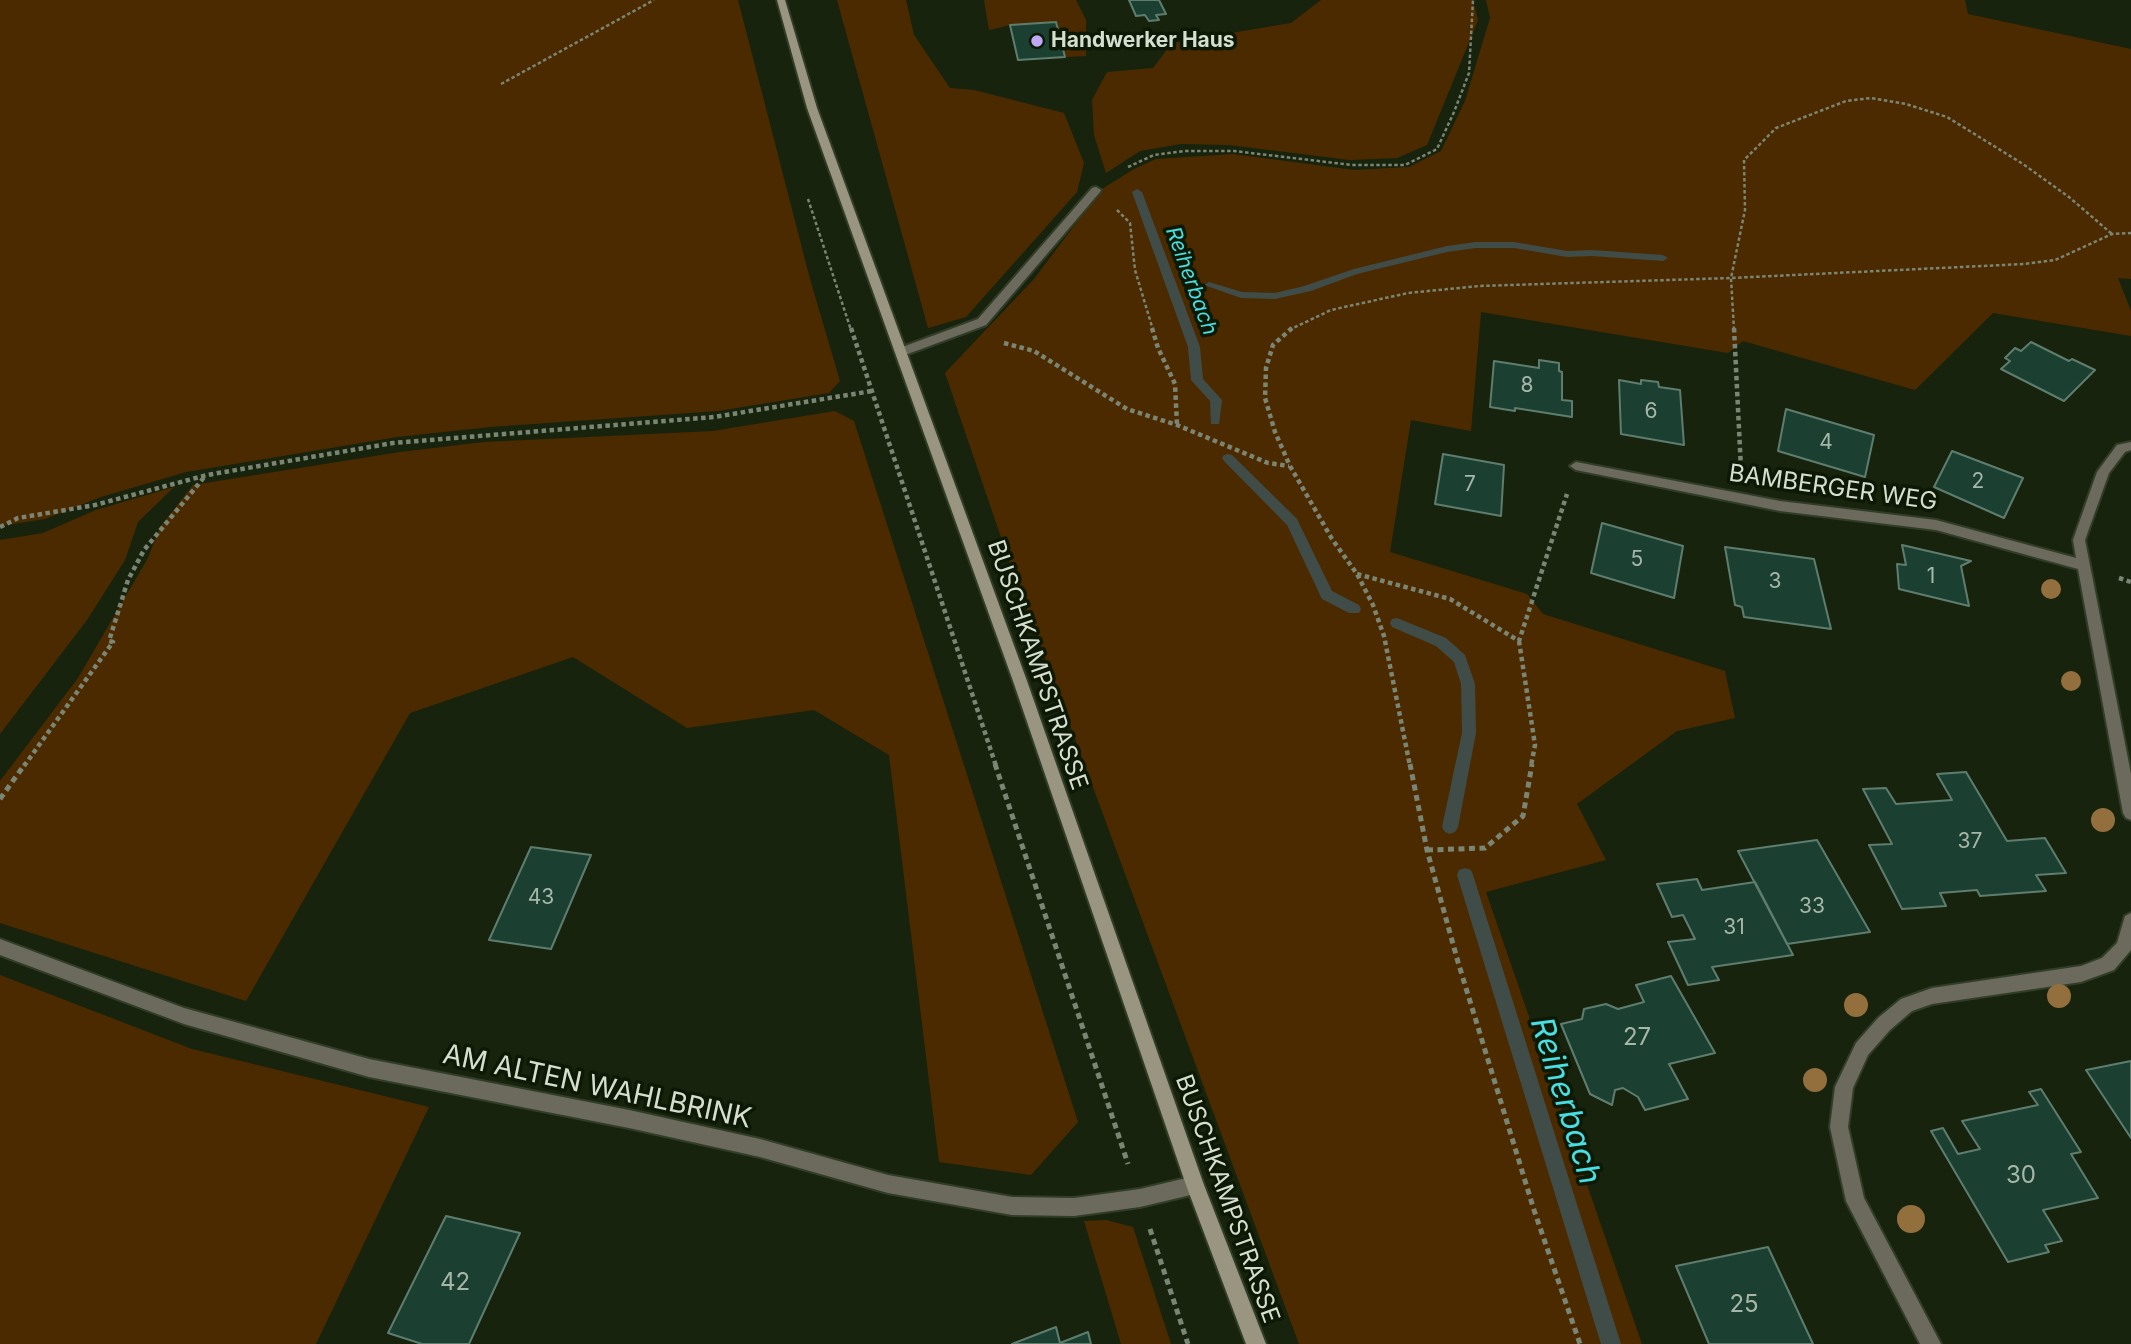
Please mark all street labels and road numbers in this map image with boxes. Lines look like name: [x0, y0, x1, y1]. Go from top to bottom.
street label: BAMBERGER WEG: [1727, 459, 1939, 517]
street label: BUSCHKAMPSTRASSE: [981, 536, 1093, 794]
street label: AM ALTEN WAHLBRINK: [440, 1038, 754, 1136]
street label: BUSCHKAMPSTRASSE: [1169, 1071, 1285, 1327]

